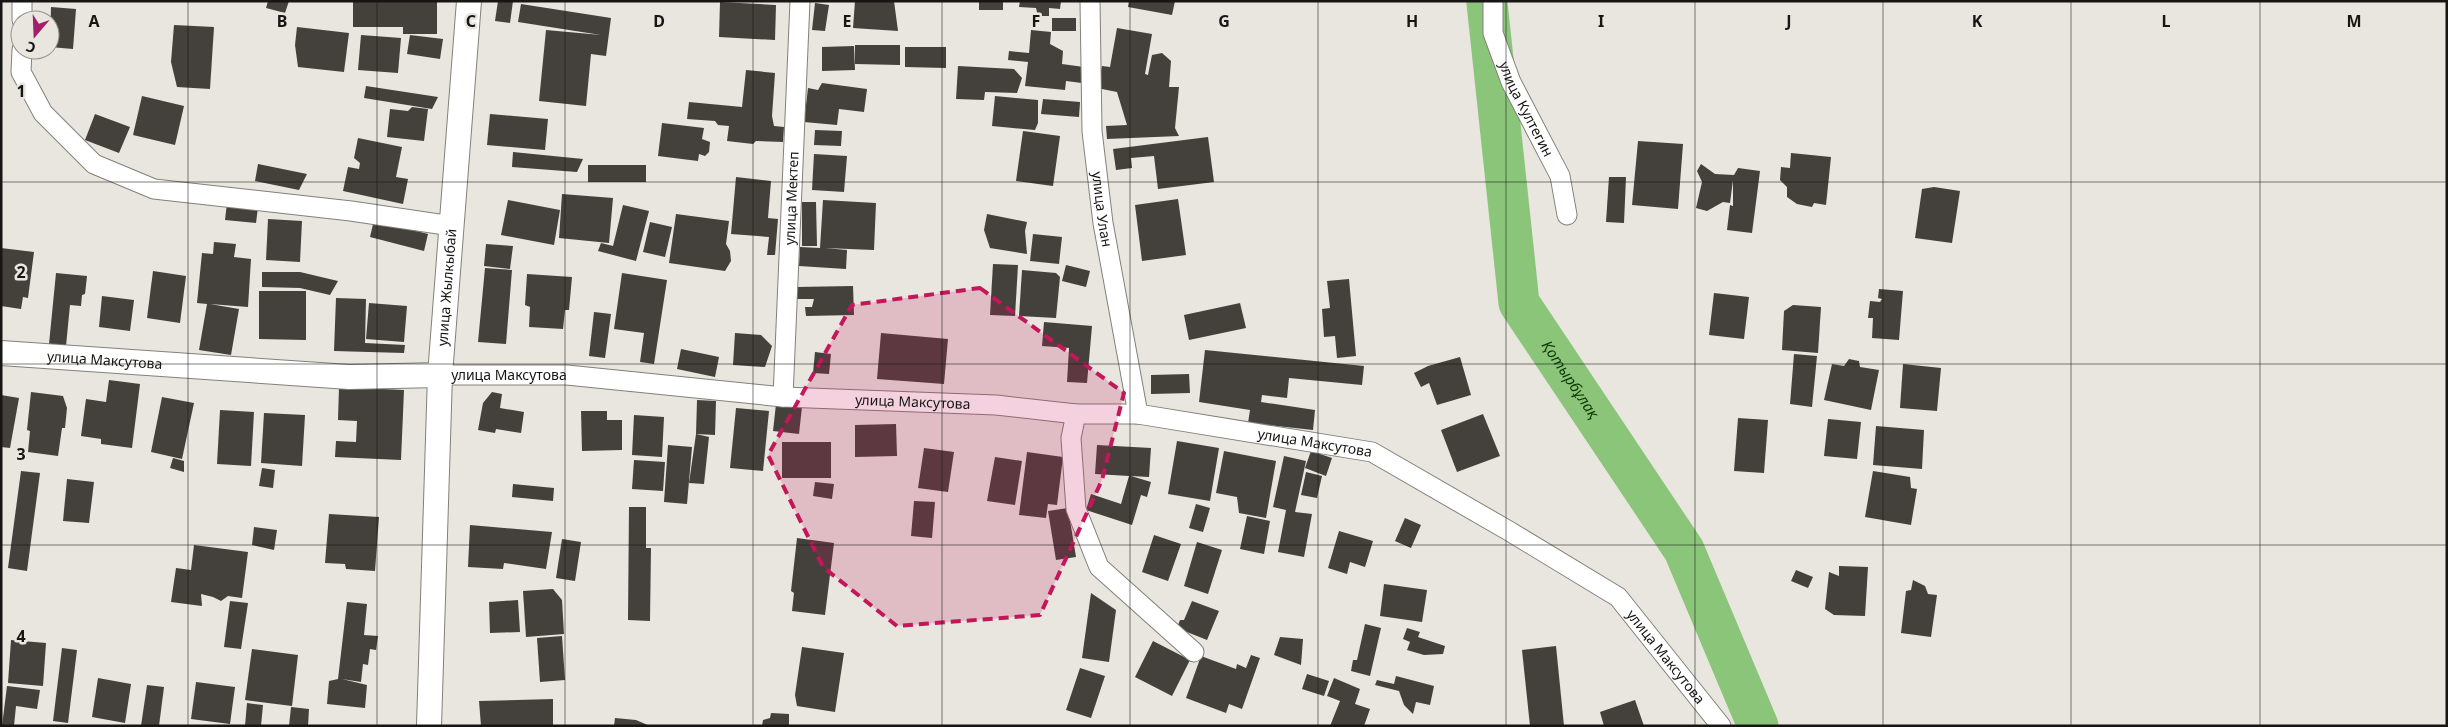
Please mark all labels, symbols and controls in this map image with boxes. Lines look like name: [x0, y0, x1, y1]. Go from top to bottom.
north arrow: [10, 10, 60, 60]
text: A: [88, 10, 100, 32]
text: B: [277, 10, 287, 32]
text: C: [466, 10, 476, 32]
text: D: [653, 10, 665, 32]
text: E: [843, 10, 852, 32]
text: F: [1032, 10, 1040, 32]
text: G: [1218, 10, 1230, 32]
text: H: [1406, 10, 1418, 32]
text: I: [1598, 10, 1604, 32]
text: J: [1784, 10, 1792, 32]
text: K: [1972, 10, 1983, 32]
text: L: [2162, 10, 2171, 32]
text: M: [2346, 10, 2362, 32]
text: С: [23, 37, 38, 58]
street label: улица Култегин: [1495, 59, 1558, 160]
text: 1: [16, 80, 26, 102]
street label: улица Мектеп: [780, 151, 803, 245]
street label: улица Улан: [1088, 171, 1117, 249]
street label: улица Жылкыбай: [432, 228, 460, 347]
text: 2: [16, 261, 26, 283]
water label: Қотырбұлақ: [1538, 336, 1605, 422]
street label: улица Максутова: [47, 346, 163, 373]
street label: улица Максутова: [451, 365, 567, 384]
street label: улица Максутова: [855, 390, 971, 413]
street label: улица Максутова: [1256, 424, 1374, 461]
text: 3: [16, 443, 26, 465]
street label: улица Максутова: [1623, 605, 1710, 708]
text: 4: [16, 625, 26, 647]

